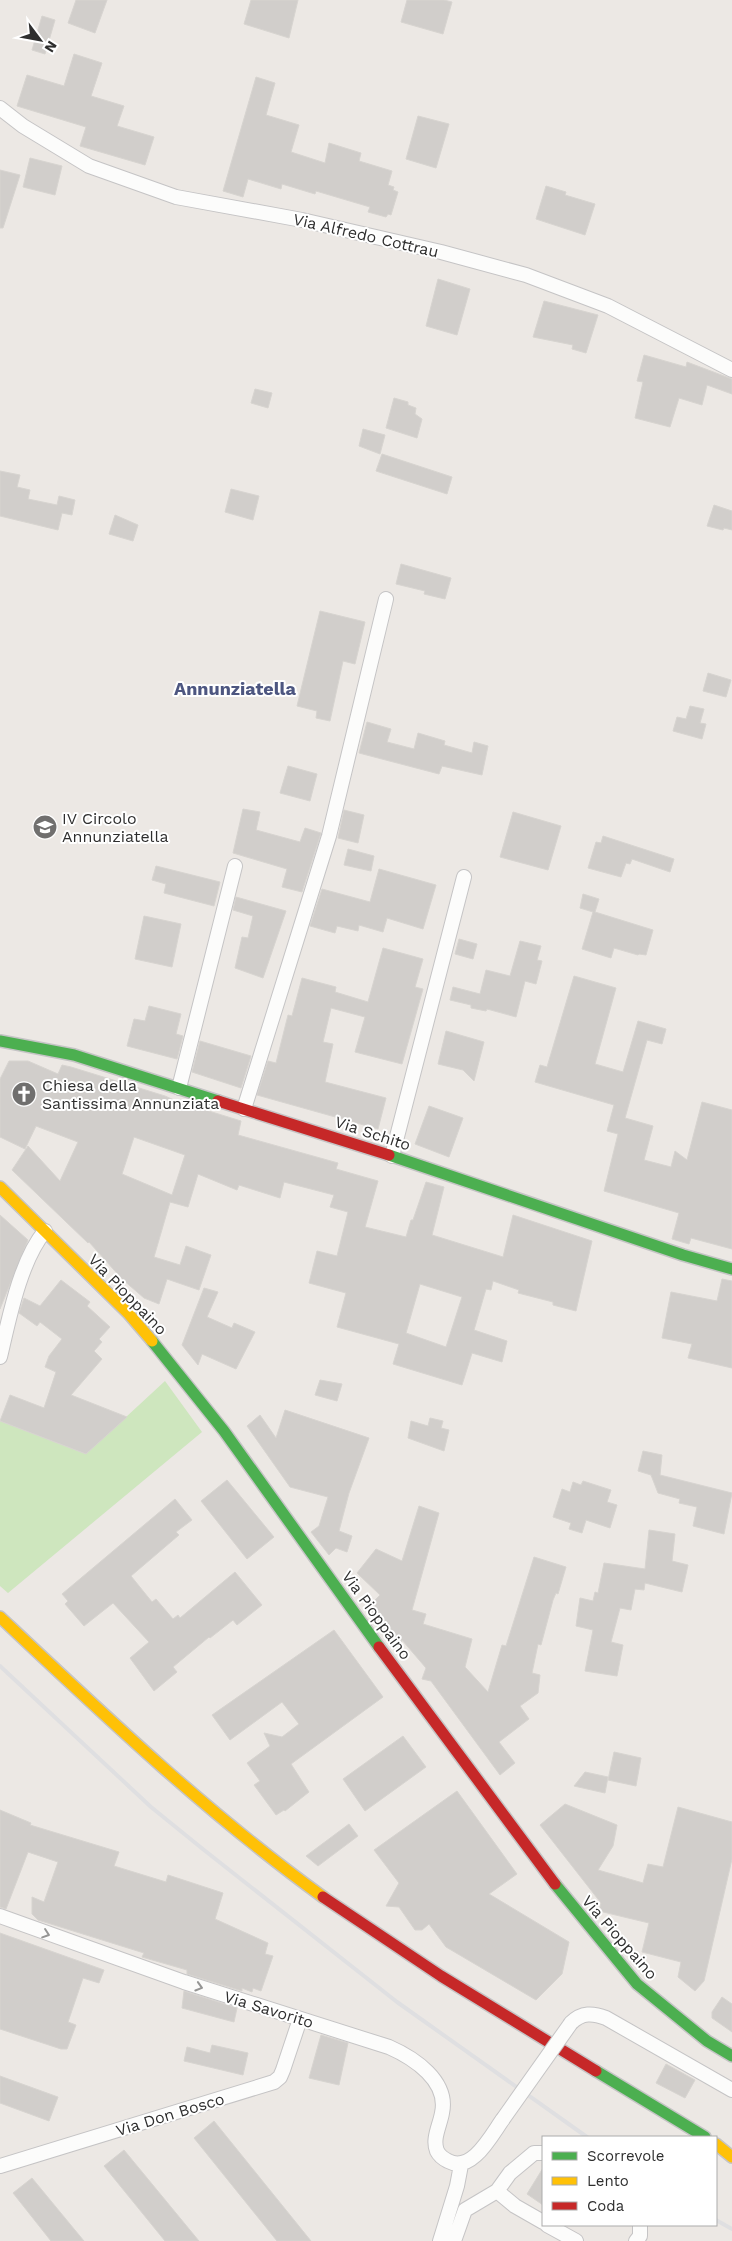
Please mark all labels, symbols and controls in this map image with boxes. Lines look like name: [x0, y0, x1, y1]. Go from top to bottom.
north arrow: [15, 15, 65, 65]
text: N: [41, 38, 61, 56]
street label: Via Alfredo Cottrau: [291, 210, 440, 261]
district label: Annunziatella: [174, 678, 297, 699]
place label: IV Circolo Annunziatella: [62, 809, 168, 846]
school or university icon: IV Circolo Annunziatella: [32, 814, 58, 840]
place label: Chiesa della Santissima Annunziata: [42, 1076, 219, 1113]
church icon: Chiesa della Santissima Annunziata: [11, 1081, 37, 1107]
street label: Via Schito: [333, 1112, 413, 1155]
street label: Via Pioppaino: [84, 1250, 171, 1339]
street label: Via Pioppaino: [338, 1567, 415, 1663]
street label: Via Pioppaino: [578, 1891, 661, 1983]
one-way arrow: [41, 1928, 49, 1938]
one-way arrow: [194, 1982, 203, 1992]
street label: Via Savorito: [222, 1987, 316, 2032]
street label: Via Don Bosco: [114, 2089, 227, 2140]
legend: [542, 2136, 717, 2226]
text: Scorrevole: [587, 2147, 665, 2165]
text: Lento: [587, 2172, 629, 2190]
text: Coda: [587, 2197, 625, 2215]

